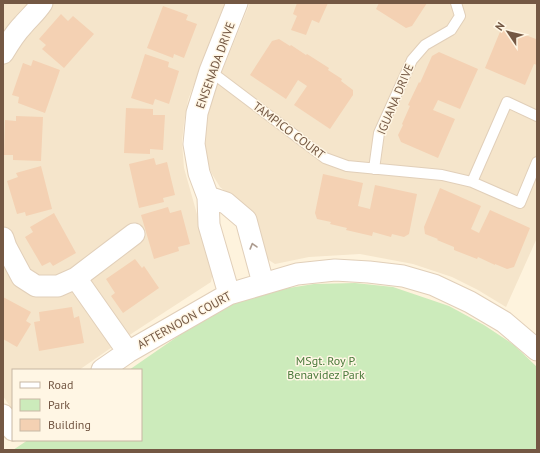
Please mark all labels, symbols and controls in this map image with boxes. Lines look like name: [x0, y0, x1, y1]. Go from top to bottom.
north arrow: [488, 12, 528, 52]
street label: ENSENADA DRIVE: [192, 19, 238, 111]
text: N: [492, 19, 508, 33]
street label: IGUANA DRIVE: [373, 61, 417, 137]
street label: TAMPICO COURT: [250, 98, 328, 162]
one-way arrow: [249, 243, 258, 250]
street label: AFTERNOON COURT: [135, 288, 234, 352]
park label: MSgt. Roy P. Benavidez Park: [287, 353, 365, 382]
legend: [12, 369, 142, 441]
text: Road: [48, 377, 73, 392]
text: Park: [48, 397, 70, 412]
text: Building: [48, 417, 91, 432]

